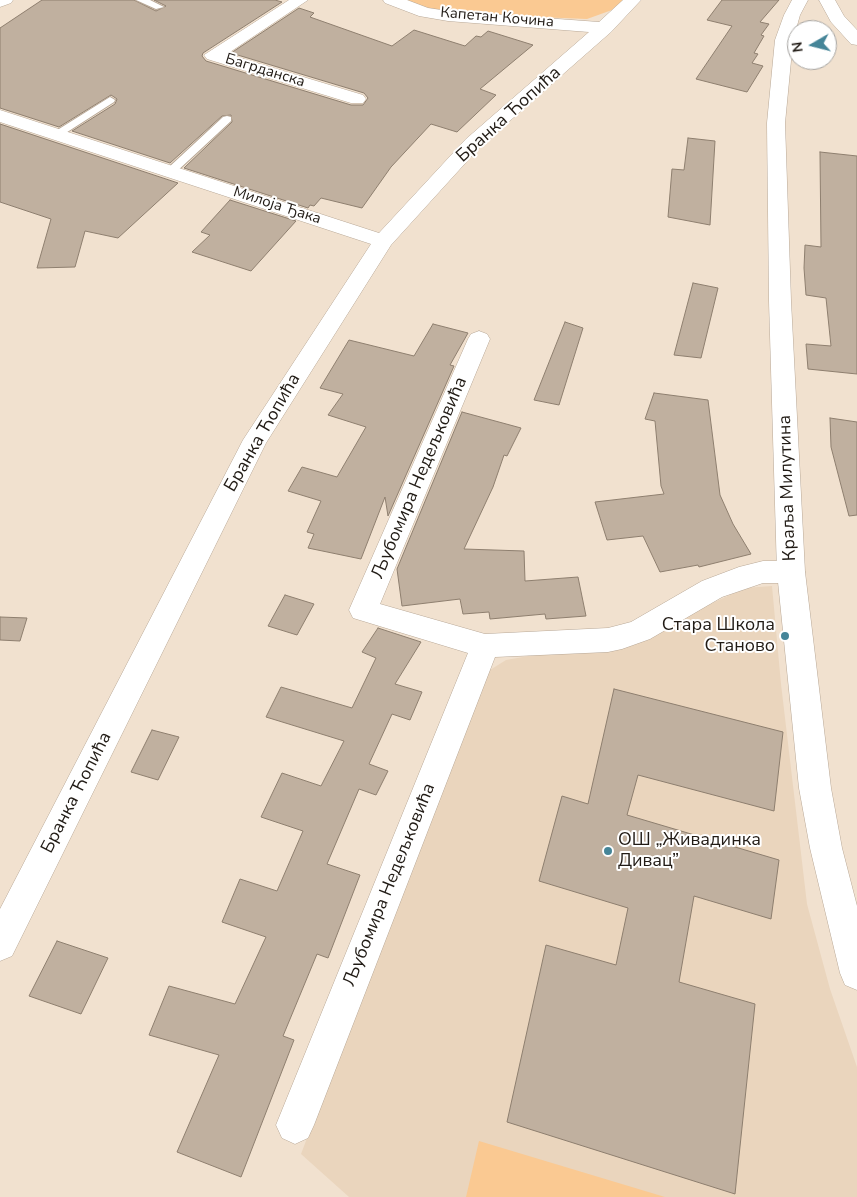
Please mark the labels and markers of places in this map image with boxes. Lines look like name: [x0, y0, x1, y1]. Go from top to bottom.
place label: Стара Школа Станово: [662, 615, 775, 658]
marker: Стара Школа Станово: [779, 630, 791, 642]
place label: ОШ „Живадинка Дивац”: [618, 830, 761, 872]
marker: ОШ „Живадинка Дивац”: [602, 845, 614, 857]

